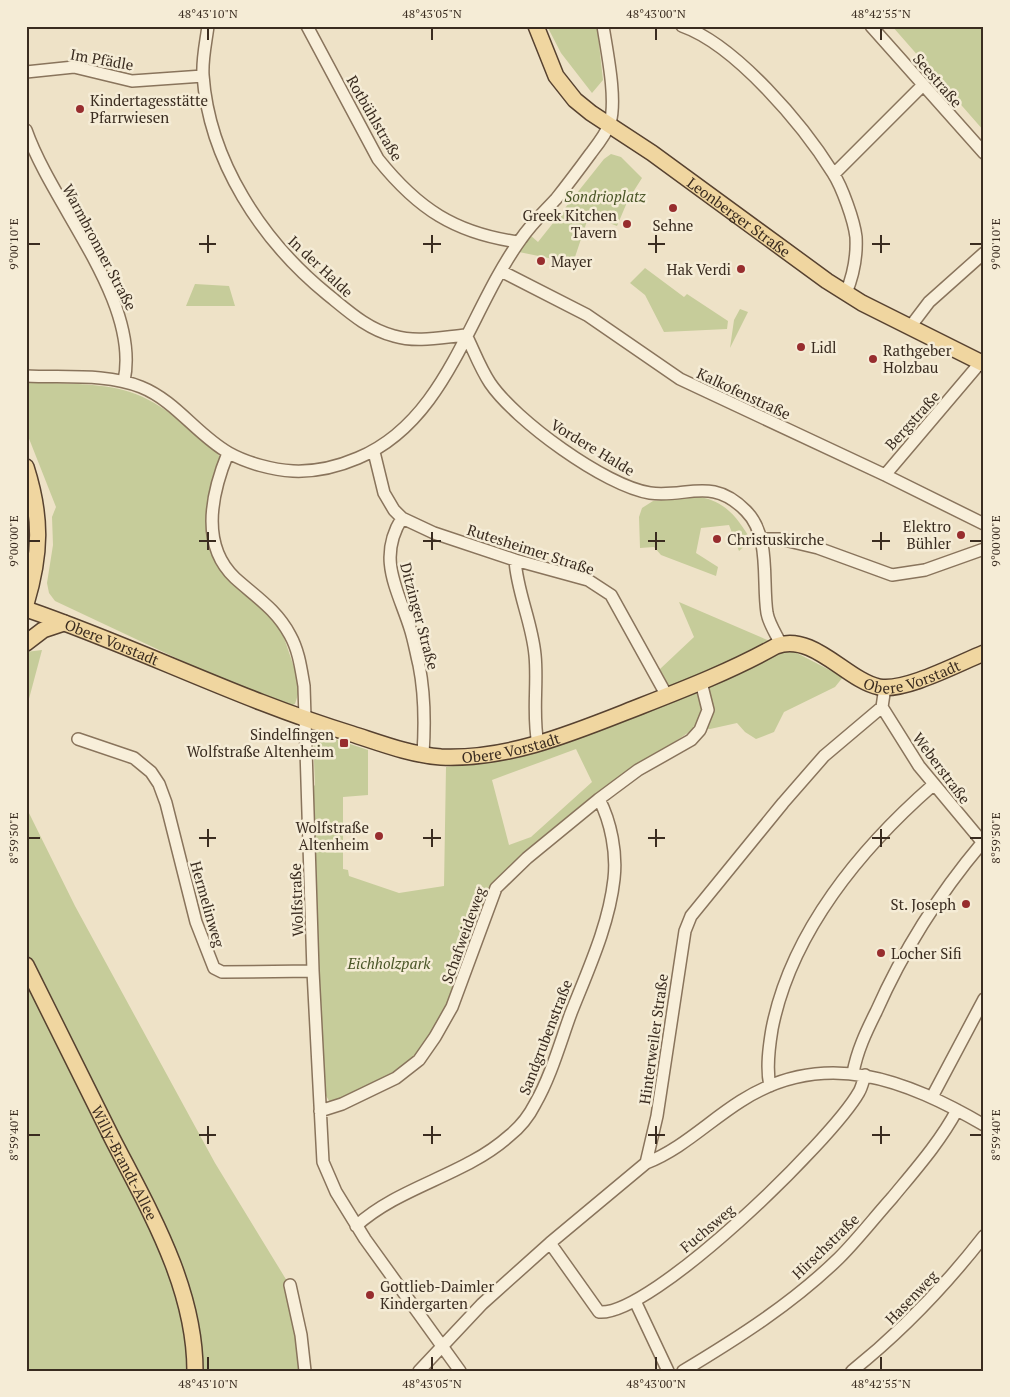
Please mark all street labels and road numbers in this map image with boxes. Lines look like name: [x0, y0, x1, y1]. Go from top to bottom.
street label: Im Pfädle: [69, 44, 135, 74]
street label: Seestraße: [909, 49, 967, 111]
street label: Rotbühlstraße: [342, 72, 408, 164]
street label: Leonberger Straße: [683, 172, 795, 261]
street label: Warmbronner Straße: [58, 180, 142, 314]
street label: In der Halde: [284, 231, 358, 301]
street label: Kalkofenstraße: [694, 362, 794, 424]
street label: Bergstraße: [880, 386, 944, 454]
street label: Vordere Halde: [547, 414, 639, 480]
street label: Rutesheimer Straße: [465, 519, 597, 579]
street label: Ditzinger Straße: [396, 560, 444, 672]
street label: Obere Vorstadt: [62, 614, 163, 670]
street label: Obere Vorstadt: [860, 655, 964, 698]
street label: Obere Vorstadt: [461, 727, 563, 767]
street label: Weberstraße: [909, 728, 975, 808]
street label: Hermelinweg: [186, 859, 230, 951]
street label: Wolfstraße: [285, 863, 307, 937]
street label: Schafweideweg: [436, 883, 490, 986]
street label: Hinterweiler Straße: [634, 972, 672, 1106]
street label: Sandgrubenstraße: [514, 976, 576, 1098]
street label: Willy-Brandt-Allee: [87, 1102, 162, 1223]
street label: Fuchsweg: [676, 1199, 739, 1257]
street label: Hirschstraße: [787, 1209, 863, 1283]
street label: Hasenweg: [880, 1265, 942, 1328]

